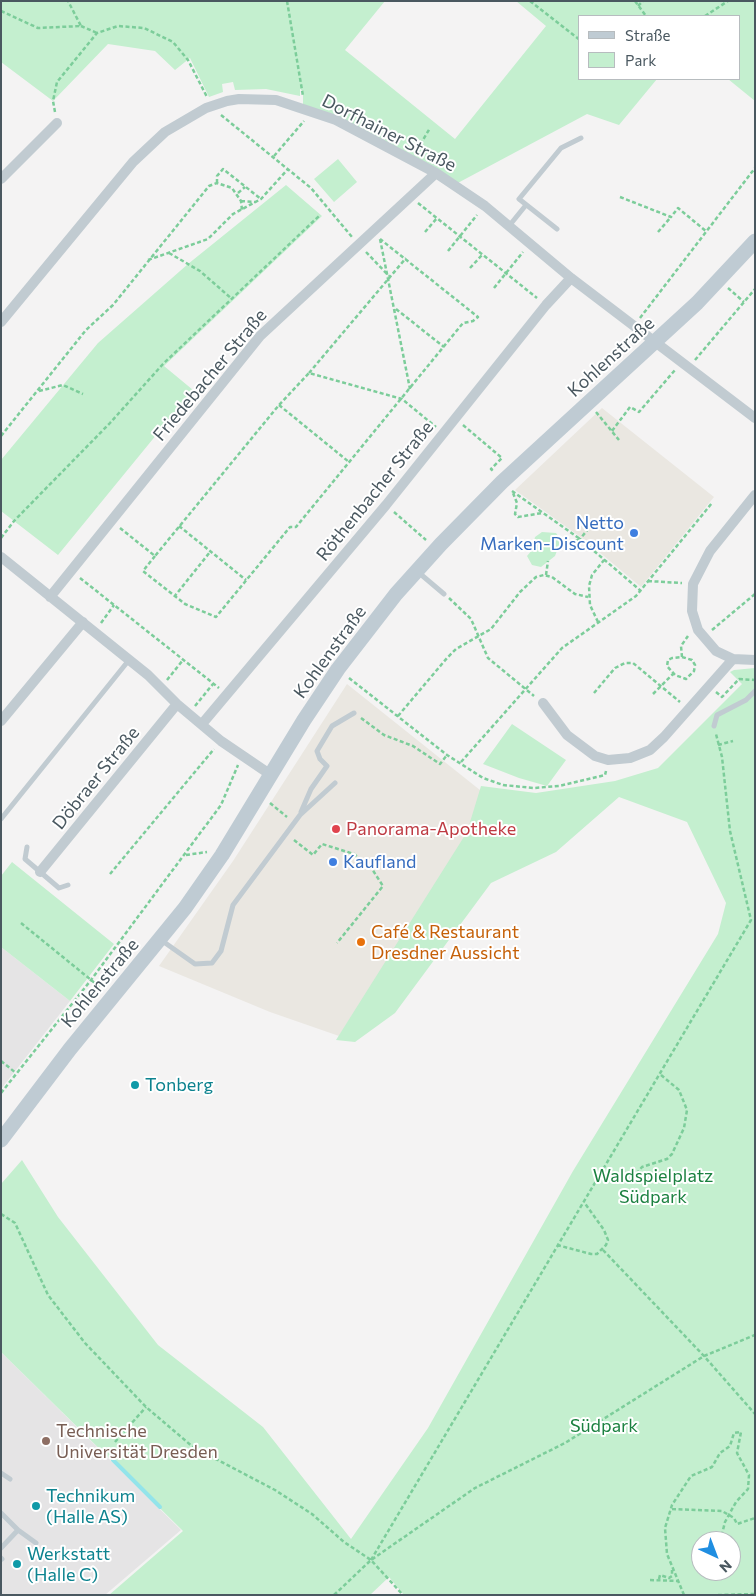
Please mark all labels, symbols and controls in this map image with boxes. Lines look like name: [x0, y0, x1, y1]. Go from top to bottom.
legend: [578, 15, 741, 80]
text: Straße: [625, 26, 671, 44]
text: Park: [625, 51, 656, 69]
street label: Dorfhainer Straße: [318, 90, 460, 176]
street label: Friedebacher Straße: [149, 305, 271, 445]
street label: Kohlenstraße: [563, 312, 659, 402]
street label: Röthenbacher Straße: [312, 417, 438, 565]
place label: Netto Marken-Discount: [480, 512, 624, 554]
marker: Netto Marken-Discount: [628, 527, 640, 539]
street label: Kohlenstraße: [289, 601, 371, 703]
street label: Döbraer Straße: [48, 722, 144, 834]
place label: Panorama-Apotheke: [346, 818, 516, 840]
marker: Panorama-Apotheke: [330, 823, 342, 835]
place label: Kaufland: [343, 851, 416, 873]
marker: Kaufland: [327, 856, 339, 868]
place label: Café & Restaurant Dresdner Aussicht: [371, 921, 520, 964]
street label: Kohlenstraße: [57, 934, 143, 1032]
marker: Café & Restaurant Dresdner Aussicht: [355, 936, 367, 948]
place label: Tonberg: [145, 1074, 213, 1096]
marker: Tonberg: [129, 1079, 141, 1091]
park label: Waldspielplatz Südpark: [593, 1165, 713, 1208]
park label: Südpark: [570, 1415, 638, 1437]
place label: Technische Universität Dresden: [56, 1420, 218, 1462]
marker: Technische Universität Dresden: [40, 1435, 52, 1447]
place label: Technikum (Halle AS): [46, 1485, 135, 1528]
marker: Technikum (Halle AS): [30, 1500, 42, 1512]
north arrow: [691, 1531, 741, 1581]
place label: Werkstatt (Halle C): [27, 1543, 110, 1586]
text: N: [716, 1557, 736, 1576]
marker: Werkstatt (Halle C): [11, 1558, 23, 1570]

